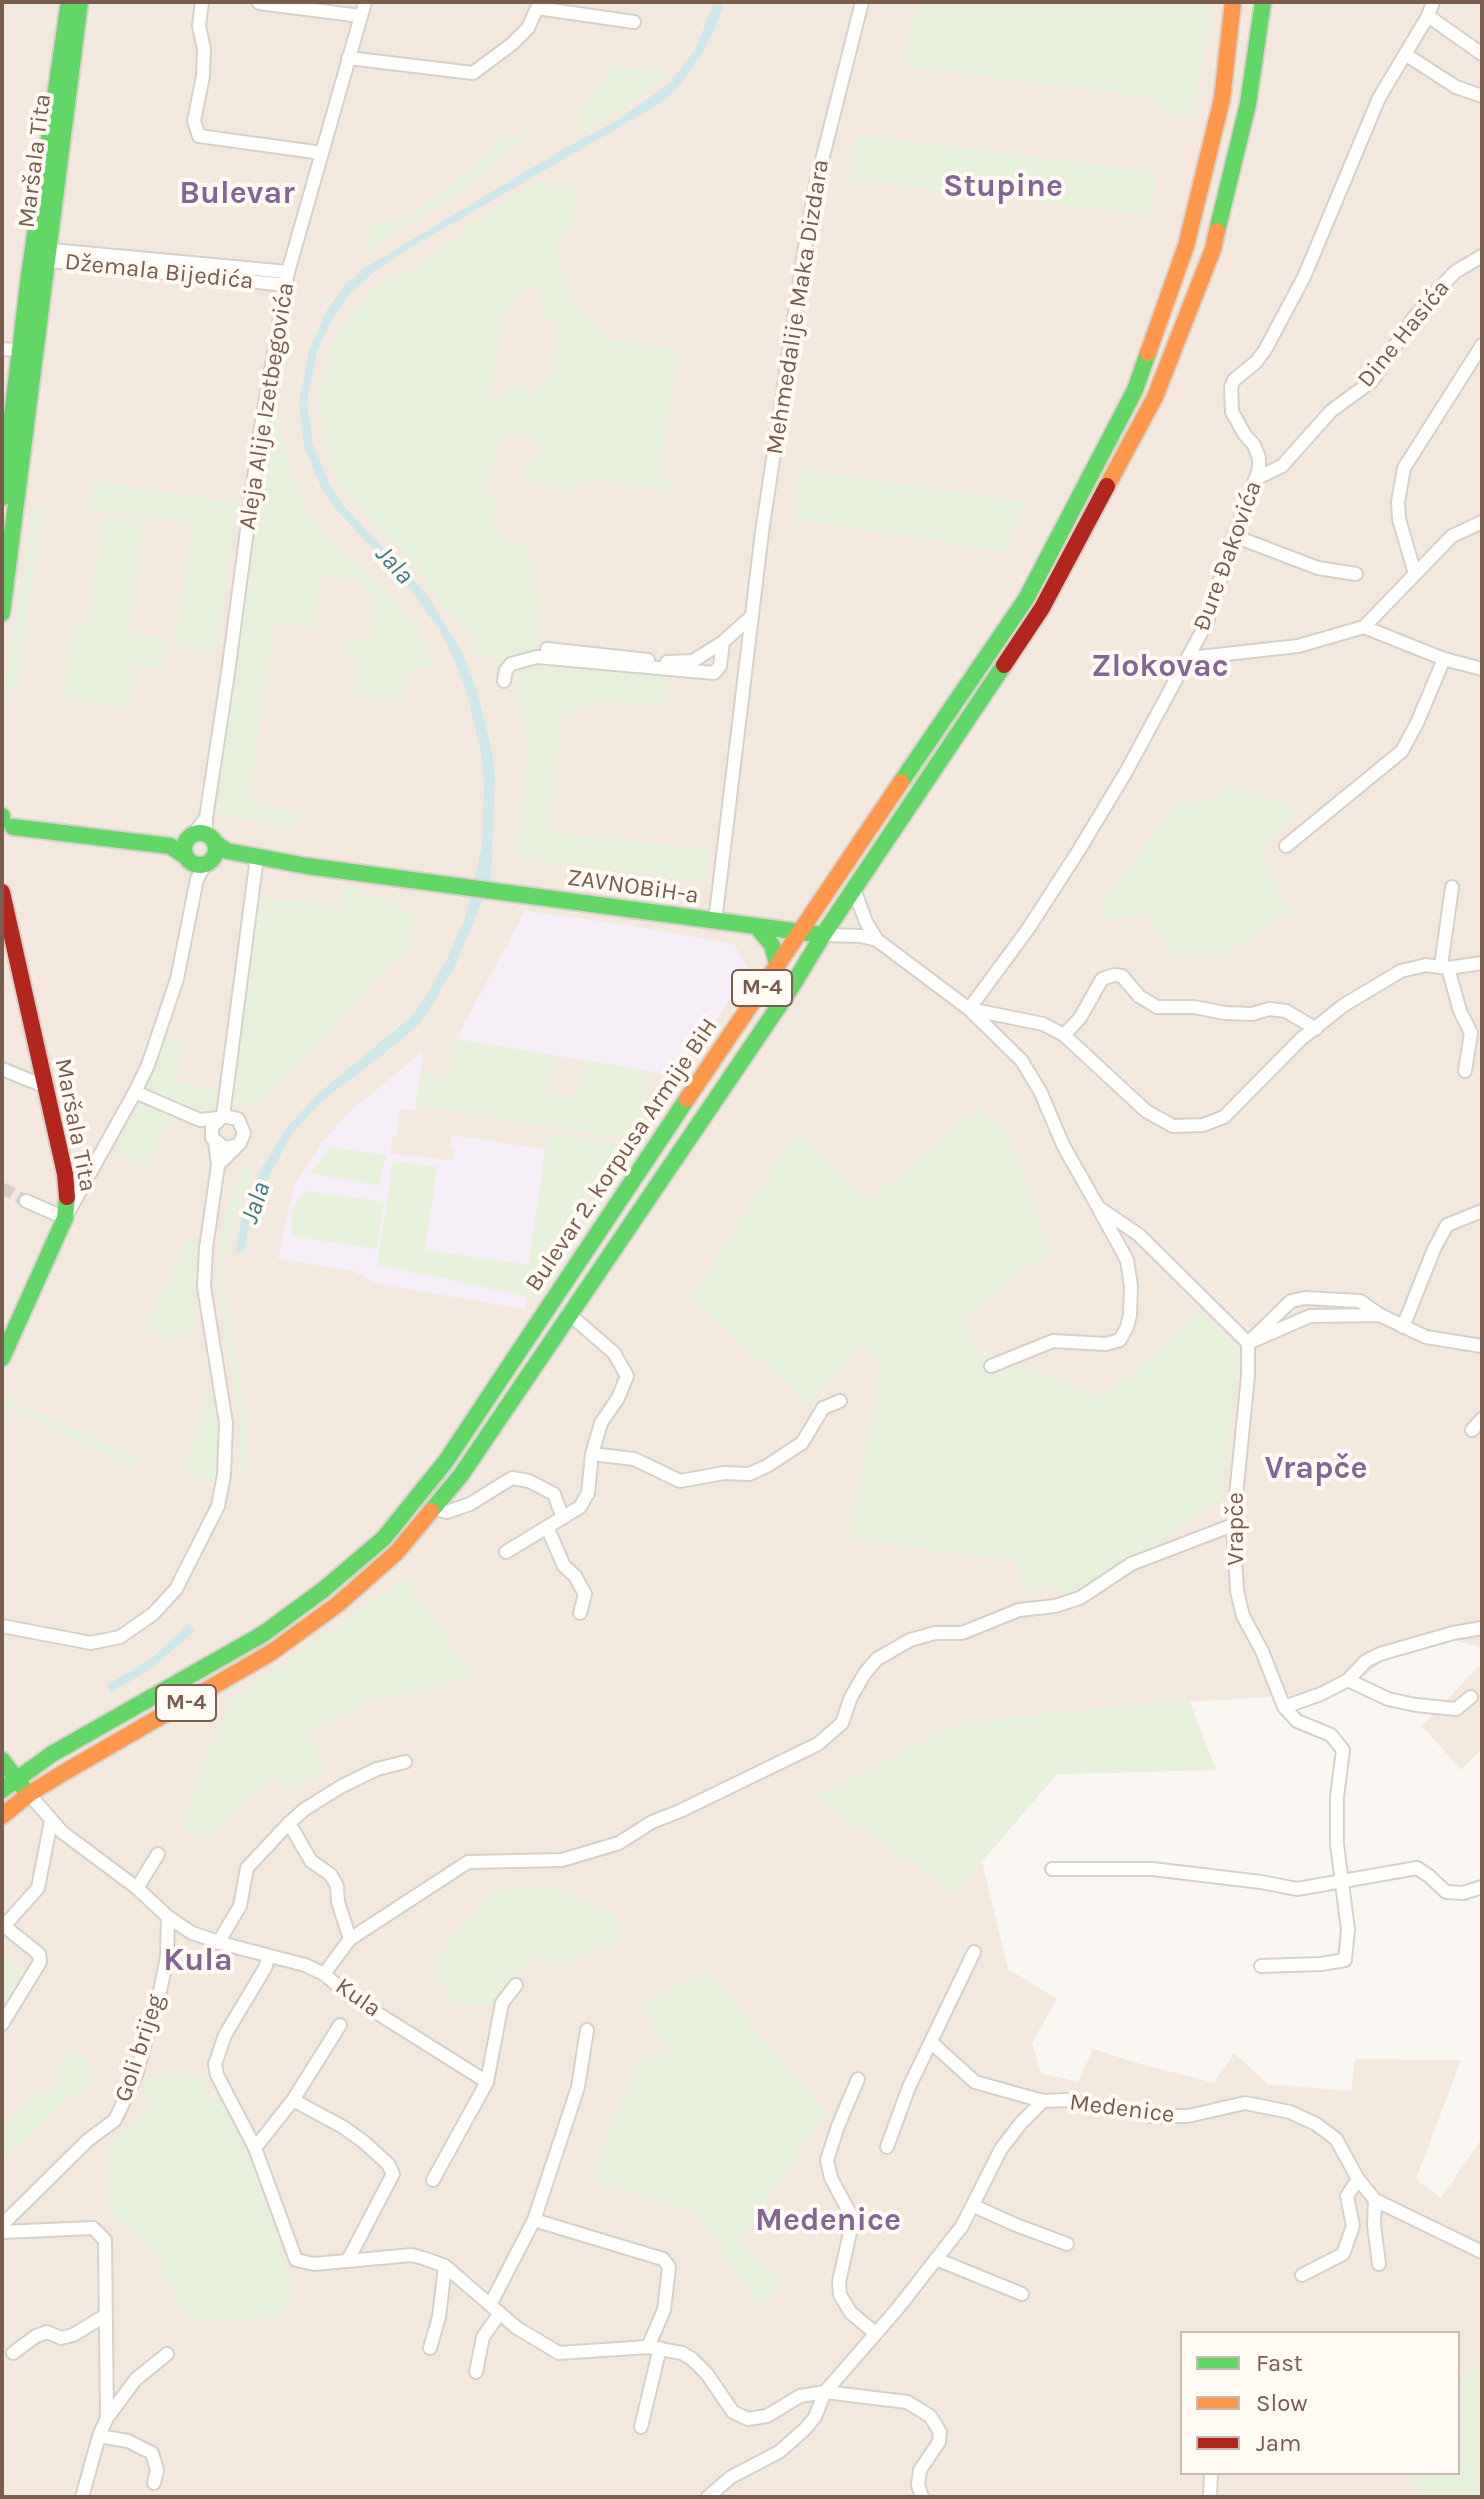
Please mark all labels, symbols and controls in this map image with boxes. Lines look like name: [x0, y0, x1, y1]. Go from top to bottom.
street label: Maršala Tita: [12, 92, 58, 230]
street label: Mehmedalije Maka Dizdara: [760, 157, 836, 457]
district label: Stupine: [943, 168, 1063, 206]
district label: Bulevar: [179, 175, 295, 213]
street label: Džemala Bijedića: [63, 248, 255, 296]
street label: Dine Hasića: [1352, 274, 1456, 394]
street label: Aleja Alije Izetbegovića: [233, 280, 301, 532]
street label: Đure Đakovića: [1188, 477, 1268, 635]
water label: Jala: [368, 539, 420, 591]
district label: Zlokovac: [1091, 648, 1229, 686]
street label: ZAVNOBiH-a: [565, 864, 701, 910]
road number: M-4: [732, 970, 792, 1006]
street label: Bulevar 2. korpusa Armije BiH: [520, 1013, 724, 1297]
street label: Maršala Tita: [48, 1056, 102, 1194]
water label: Jala: [234, 1178, 278, 1228]
district label: Vrapče: [1265, 1450, 1367, 1488]
street label: Vrapče: [1222, 1492, 1250, 1566]
road number: M-4: [156, 1685, 216, 1721]
district label: Kula: [163, 1942, 233, 1980]
street label: Kula: [330, 1972, 386, 2024]
street label: Goli brijeg: [109, 1990, 171, 2106]
street label: Medenice: [1068, 2088, 1176, 2130]
district label: Medenice: [755, 2202, 901, 2240]
legend: [1180, 2331, 1460, 2475]
text: Fast: [1256, 2349, 1303, 2377]
text: Slow: [1256, 2389, 1308, 2417]
text: Jam: [1256, 2429, 1301, 2457]

